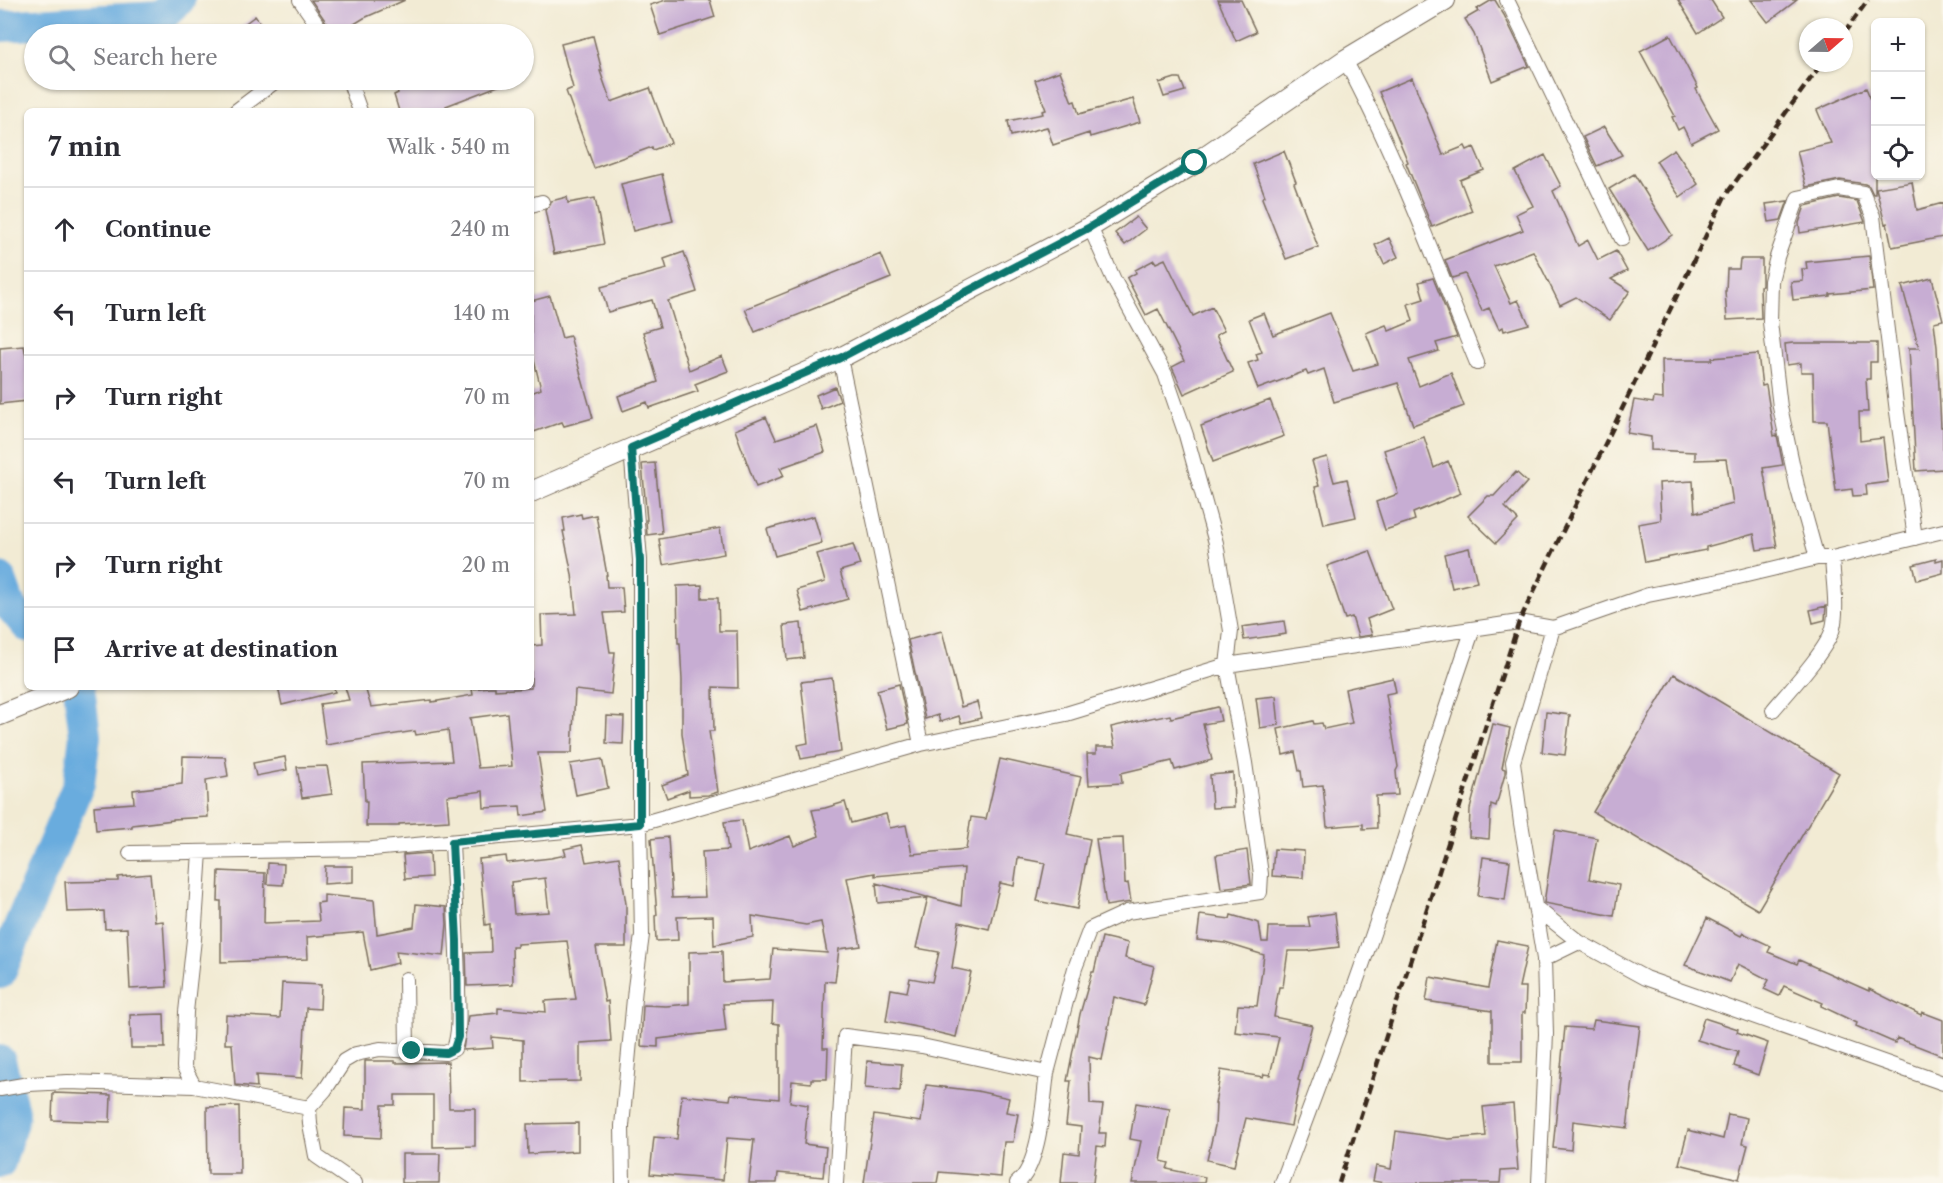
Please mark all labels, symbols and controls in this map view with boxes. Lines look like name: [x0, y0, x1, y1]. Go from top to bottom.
north arrow: [1799, 18, 1853, 72]
map controls: [1871, 18, 1925, 180]
button: +: [1871, 18, 1925, 72]
search box: [24, 24, 534, 90]
icon: search: [45, 41, 78, 74]
text: Search here: [93, 44, 218, 71]
button: −: [1871, 72, 1925, 126]
button: locate: [1871, 126, 1925, 180]
text: 7 min: [48, 131, 121, 163]
text: Walk · 540 m: [387, 135, 510, 159]
route start: [1181, 149, 1207, 175]
icon: ahead: [48, 213, 81, 246]
text: Continue: [105, 216, 211, 243]
text: 240 m: [450, 217, 510, 241]
icon: left: [48, 297, 81, 330]
text: Turn left: [105, 300, 206, 327]
text: 140 m: [453, 301, 510, 325]
icon: right: [48, 381, 81, 414]
text: Turn right: [105, 384, 223, 411]
text: 70 m: [464, 385, 510, 409]
icon: left: [48, 465, 81, 498]
text: Turn left: [105, 468, 206, 495]
text: 70 m: [464, 469, 510, 493]
icon: right: [48, 549, 81, 582]
text: Turn right: [105, 552, 223, 579]
text: 20 m: [462, 553, 510, 577]
icon: arrive: [48, 633, 81, 666]
text: Arrive at destination: [105, 636, 338, 663]
route end: [398, 1037, 424, 1063]

